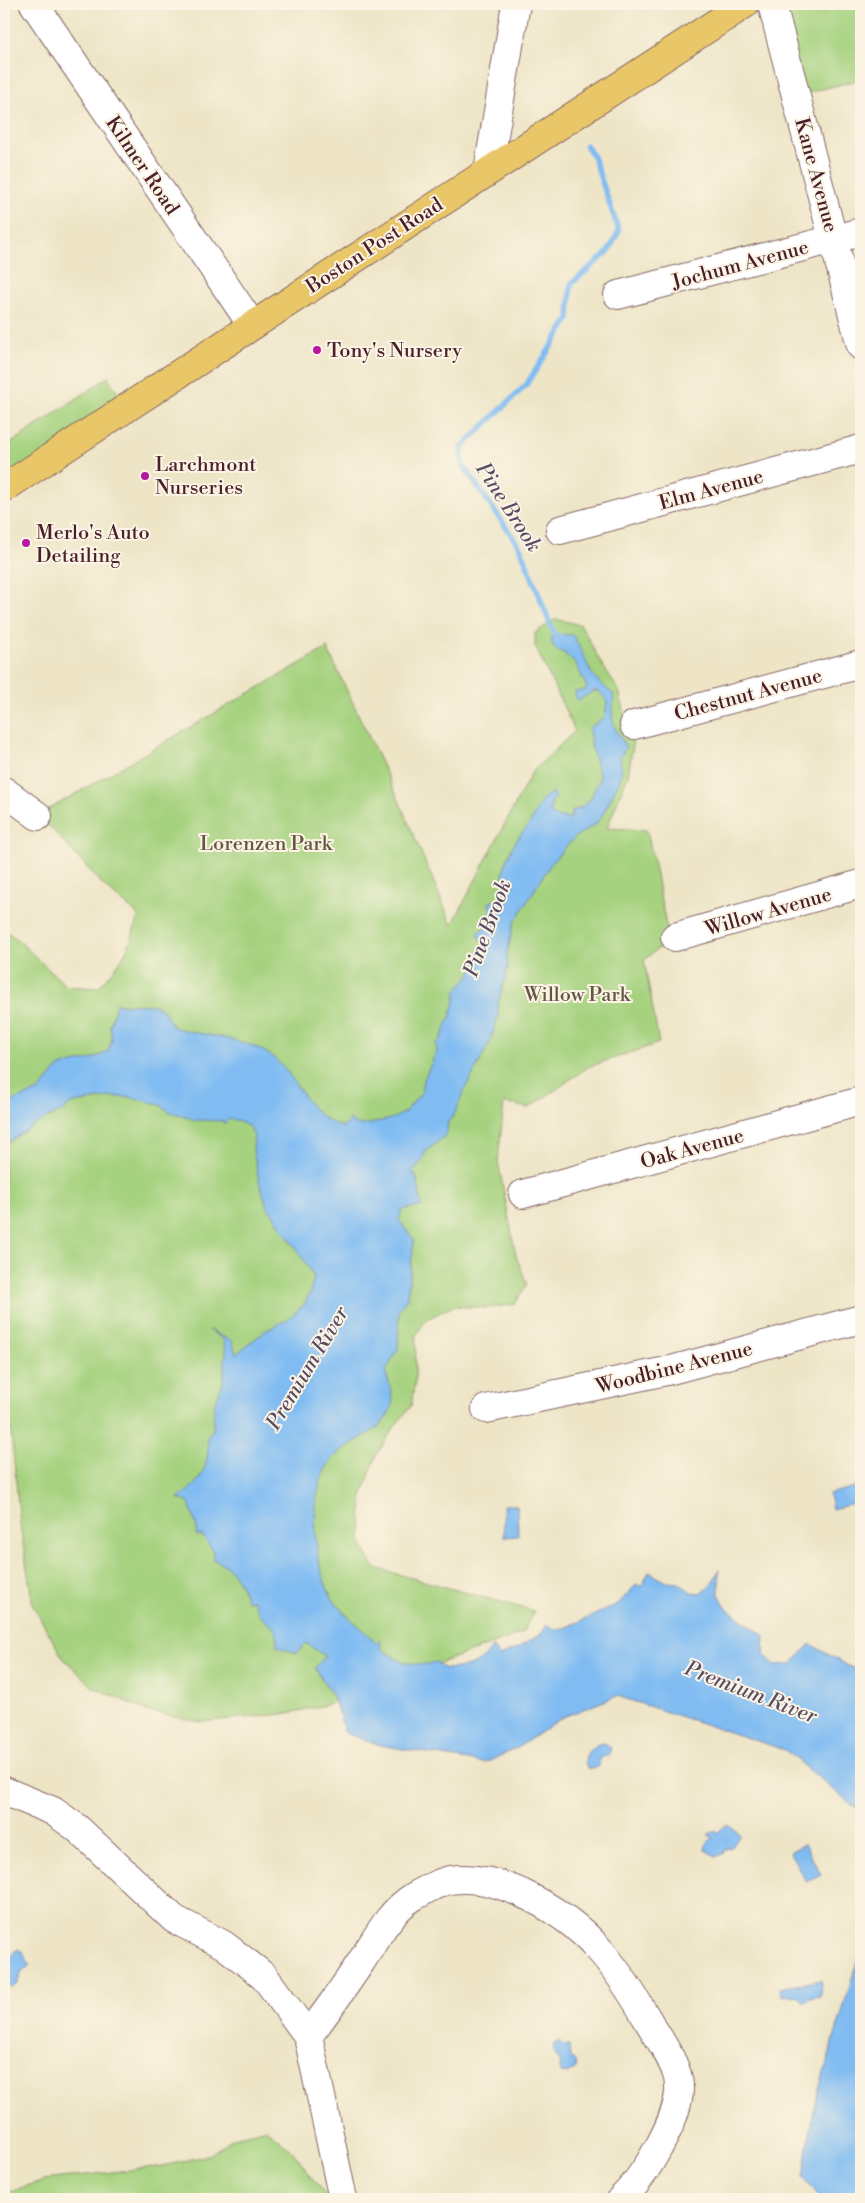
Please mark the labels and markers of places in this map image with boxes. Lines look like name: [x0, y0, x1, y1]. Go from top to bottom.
place label: Tony's Nursery: [327, 339, 462, 364]
marker: Tony's Nursery: [311, 344, 323, 356]
place label: Larchmont Nurseries: [155, 453, 256, 501]
marker: Larchmont Nurseries: [139, 470, 151, 482]
place label: Merlo's Auto Detailing: [36, 521, 150, 569]
marker: Merlo's Auto Detailing: [20, 537, 32, 549]

